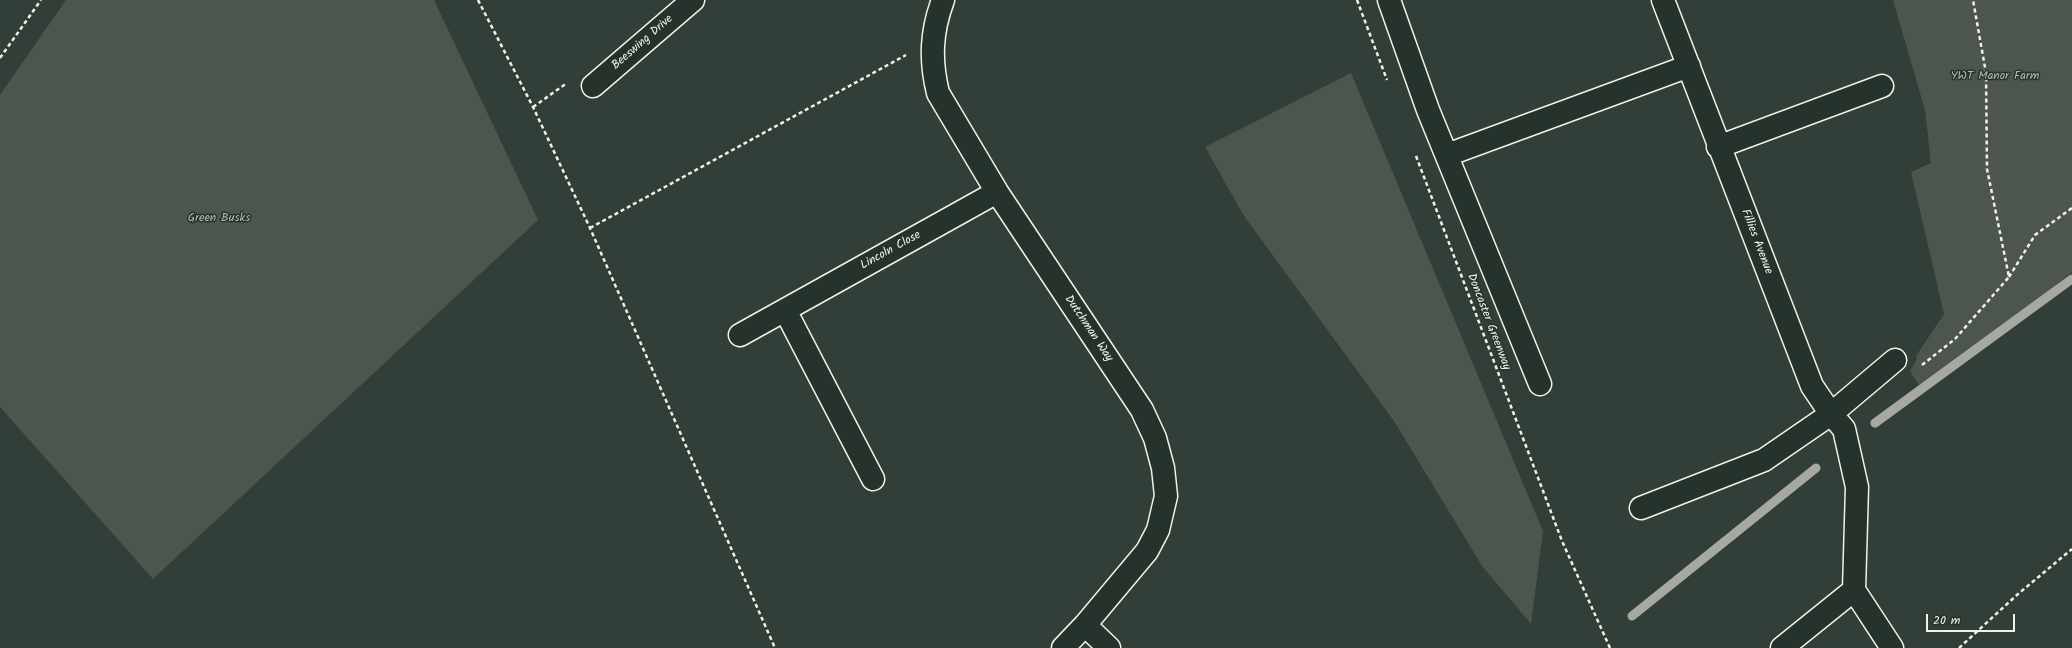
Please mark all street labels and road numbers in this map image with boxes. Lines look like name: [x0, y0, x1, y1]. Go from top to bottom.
street label: Beeswing Drive: [609, 12, 677, 74]
street label: Fillies Avenue: [1737, 207, 1775, 277]
street label: Lincoln Close: [858, 229, 924, 273]
street label: Doncaster Greenway: [1463, 272, 1513, 372]
street label: Dutchman Way: [1061, 293, 1115, 365]

